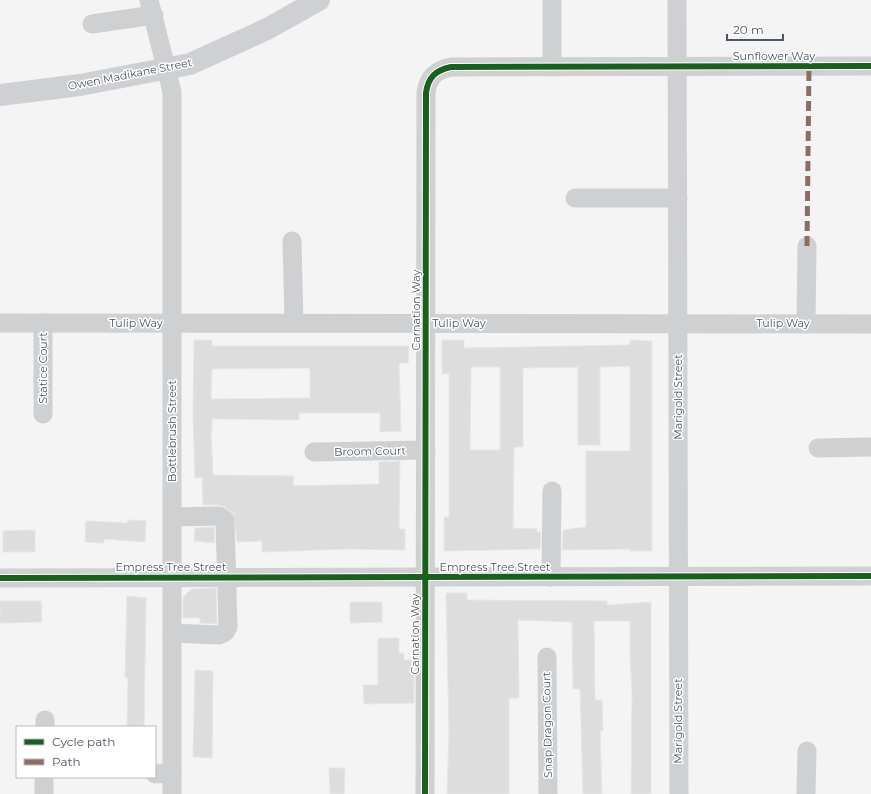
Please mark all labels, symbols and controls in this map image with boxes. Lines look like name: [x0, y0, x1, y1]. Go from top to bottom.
scale bar: [727, 16, 783, 42]
text: 20 m: [733, 22, 764, 37]
street label: Sunflower Way: [733, 49, 815, 63]
street label: Owen Madikane Street: [67, 55, 194, 93]
street label: Carnation Way: [409, 269, 423, 350]
street label: Tulip Way: [109, 316, 163, 330]
street label: Tulip Way: [432, 316, 486, 330]
street label: Tulip Way: [756, 316, 810, 330]
street label: Statice Court: [36, 332, 50, 404]
street label: Marigold Street: [671, 354, 685, 440]
street label: Bottlebrush Street: [165, 380, 179, 482]
street label: Broom Court: [334, 443, 407, 459]
street label: Empress Tree Street: [116, 560, 227, 574]
street label: Empress Tree Street: [440, 560, 551, 574]
street label: Carnation Way: [408, 593, 422, 674]
street label: Snap Dragon Court: [539, 671, 555, 778]
street label: Marigold Street: [671, 678, 685, 764]
legend: [16, 726, 156, 778]
text: Cycle path: [52, 734, 115, 749]
text: Path: [52, 754, 81, 769]

